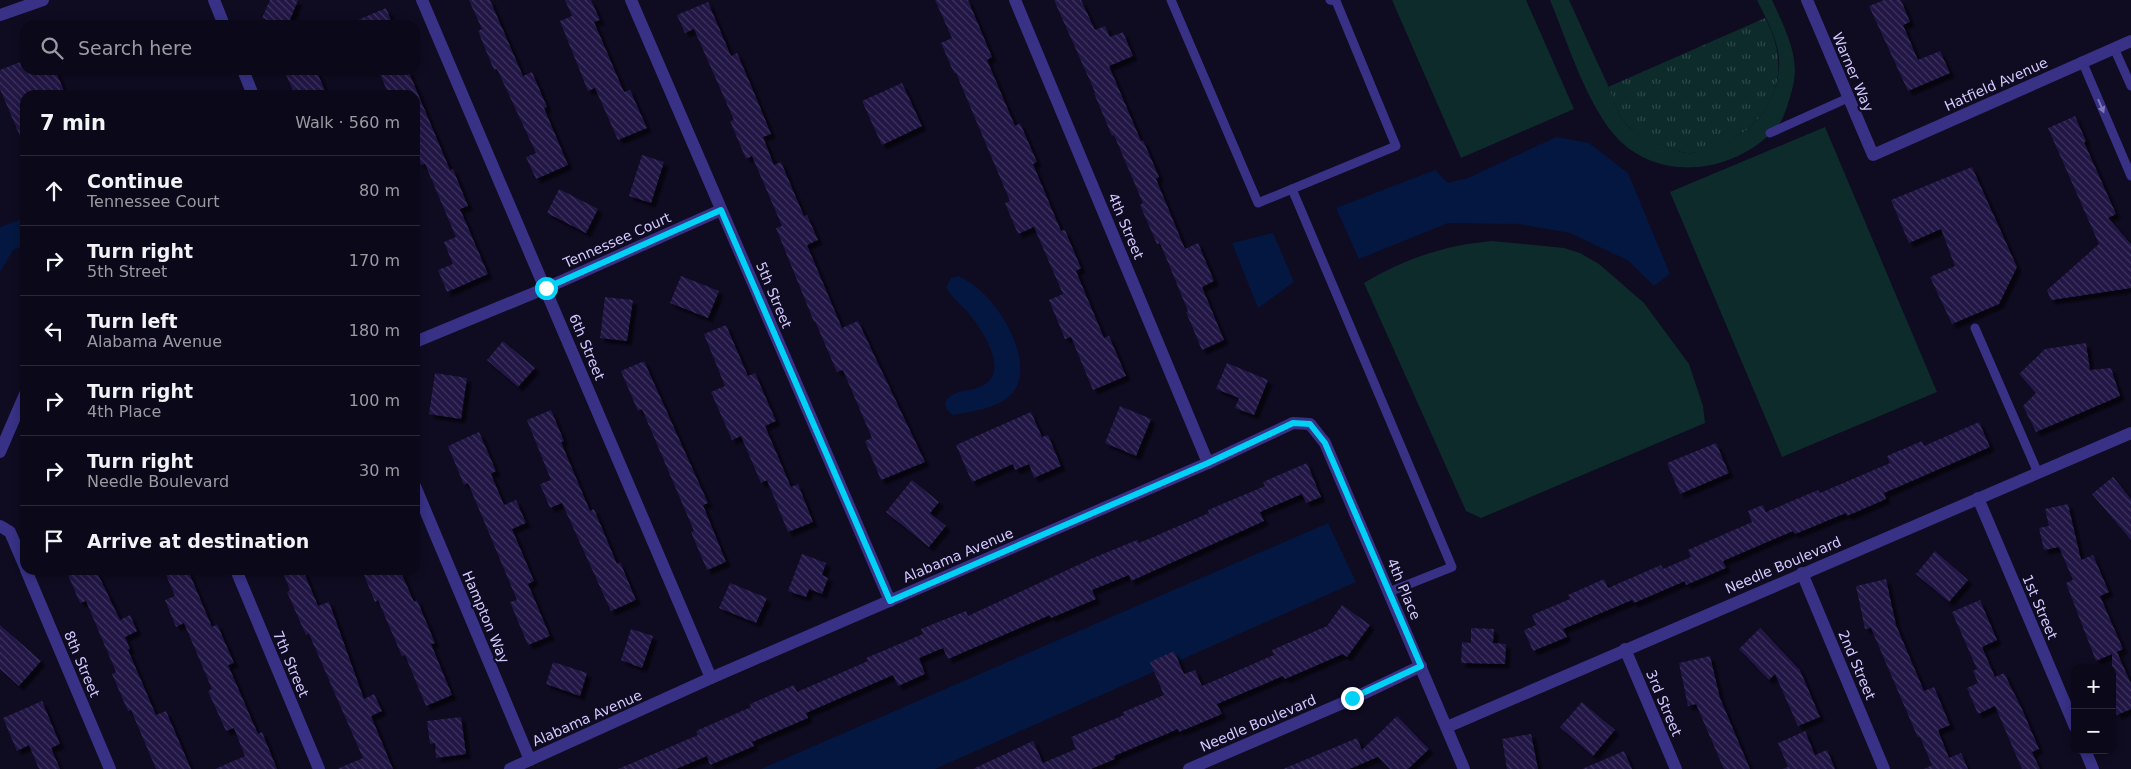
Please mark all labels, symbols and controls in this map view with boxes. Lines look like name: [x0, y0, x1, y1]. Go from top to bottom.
search box: [20, 20, 420, 75]
street label: Warner Way: [1829, 30, 1877, 114]
icon: search: [38, 34, 66, 62]
text: Search here: [78, 37, 192, 59]
street label: Hatfield Avenue: [1942, 54, 2050, 114]
one-way arrow: [2097, 99, 2105, 114]
text: 7 min: [40, 111, 106, 135]
text: Walk · 560 m: [295, 113, 400, 132]
text: Continue: [87, 170, 183, 192]
icon: ahead: [40, 177, 68, 205]
text: 80 m: [359, 181, 400, 200]
street label: 4th Street: [1105, 191, 1147, 262]
text: Tennessee Court: [87, 192, 219, 211]
street label: Tennessee Court: [560, 209, 674, 271]
text: Turn right: [87, 240, 193, 262]
icon: right: [40, 247, 68, 275]
text: 170 m: [349, 251, 400, 270]
street label: 5th Street: [753, 260, 795, 331]
text: 5th Street: [87, 262, 167, 281]
route start: [535, 277, 558, 300]
text: Turn left: [87, 310, 178, 332]
street label: 6th Street: [566, 312, 608, 383]
icon: left: [40, 317, 68, 345]
text: 180 m: [349, 321, 400, 340]
text: Alabama Avenue: [87, 332, 222, 351]
text: Turn right: [87, 380, 193, 402]
icon: right: [40, 387, 68, 415]
text: 100 m: [349, 391, 400, 410]
text: 4th Place: [87, 402, 161, 421]
text: Turn right: [87, 450, 193, 472]
icon: right: [40, 457, 68, 485]
text: 30 m: [359, 461, 400, 480]
text: Needle Boulevard: [87, 472, 229, 491]
street label: Alabama Avenue: [900, 525, 1016, 585]
icon: arrive: [40, 527, 68, 555]
text: Arrive at destination: [87, 530, 309, 552]
street label: Needle Boulevard: [1723, 533, 1843, 597]
street label: 4th Place: [1384, 556, 1424, 622]
street label: Hampton Way: [459, 568, 513, 666]
street label: 1st Street: [2019, 572, 2061, 642]
street label: 2nd Street: [1835, 628, 1879, 702]
street label: 8th Street: [61, 629, 103, 700]
street label: 7th Street: [270, 629, 312, 700]
map controls: [2071, 664, 2116, 754]
button: +: [2071, 664, 2116, 709]
street label: 3rd Street: [1643, 668, 1685, 739]
street label: Alabama Avenue: [530, 687, 644, 749]
route end: [1341, 687, 1364, 710]
street label: Needle Boulevard: [1198, 691, 1318, 755]
button: −: [2071, 709, 2116, 754]

